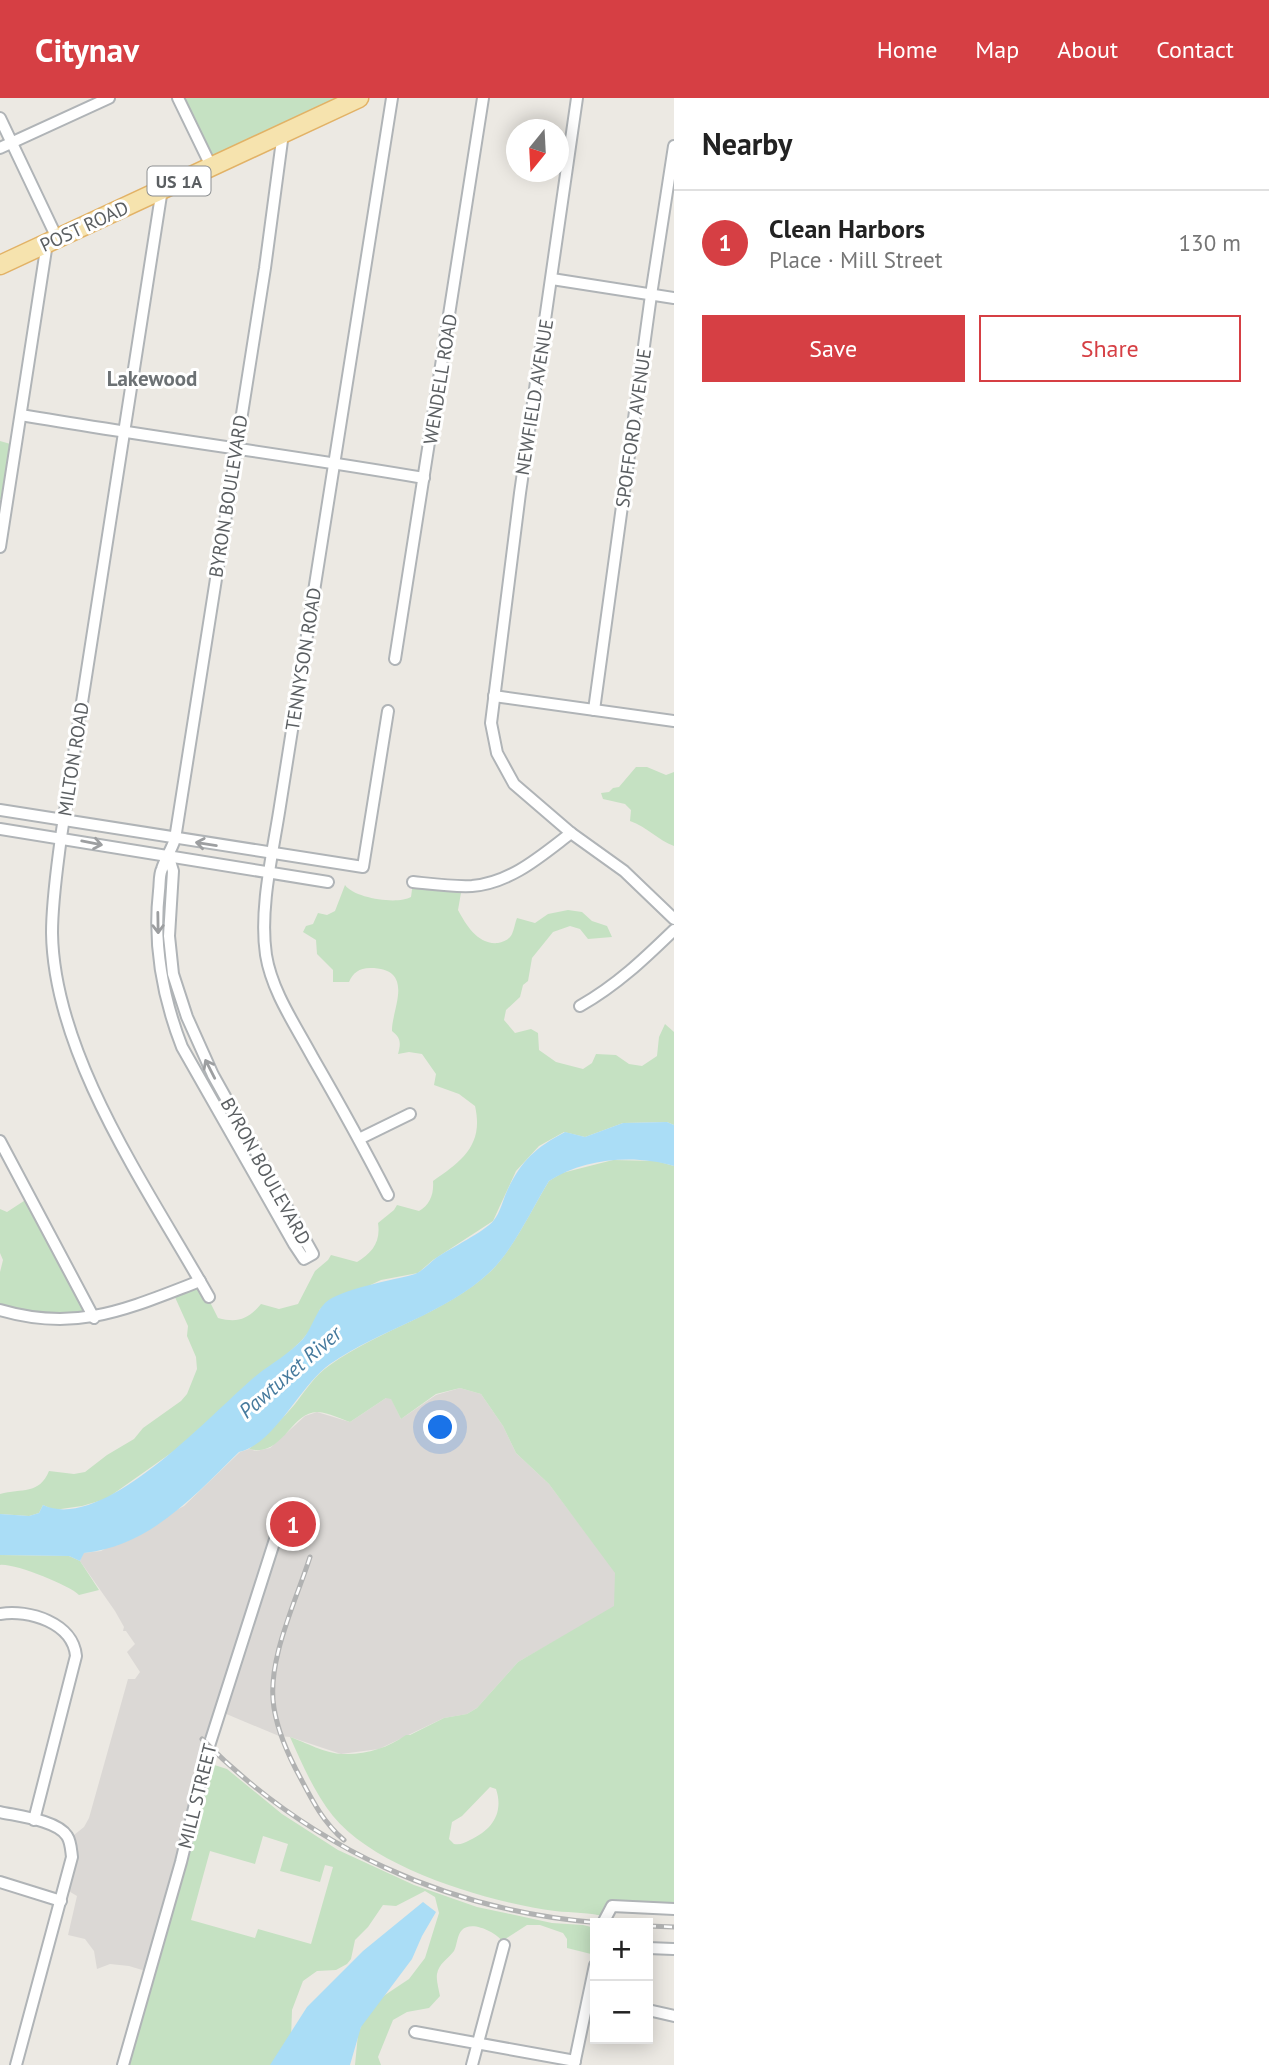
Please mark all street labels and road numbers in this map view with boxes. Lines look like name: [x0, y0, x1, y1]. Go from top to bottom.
road number: US 1A: [148, 166, 210, 196]
street label: POST ROAD: [36, 195, 132, 257]
street label: WENDELL ROAD: [418, 312, 462, 446]
street label: NEWFIELD AVENUE: [510, 317, 558, 477]
street label: SPOFFORD AVENUE: [610, 347, 656, 509]
street label: BYRON BOULEVARD: [203, 413, 253, 579]
street label: TENNYSON ROAD: [280, 586, 326, 732]
street label: MILTON ROAD: [52, 700, 94, 818]
street label: BYRON BOULEVARD: [216, 1093, 316, 1249]
street label: MILL STREET: [172, 1741, 222, 1851]

